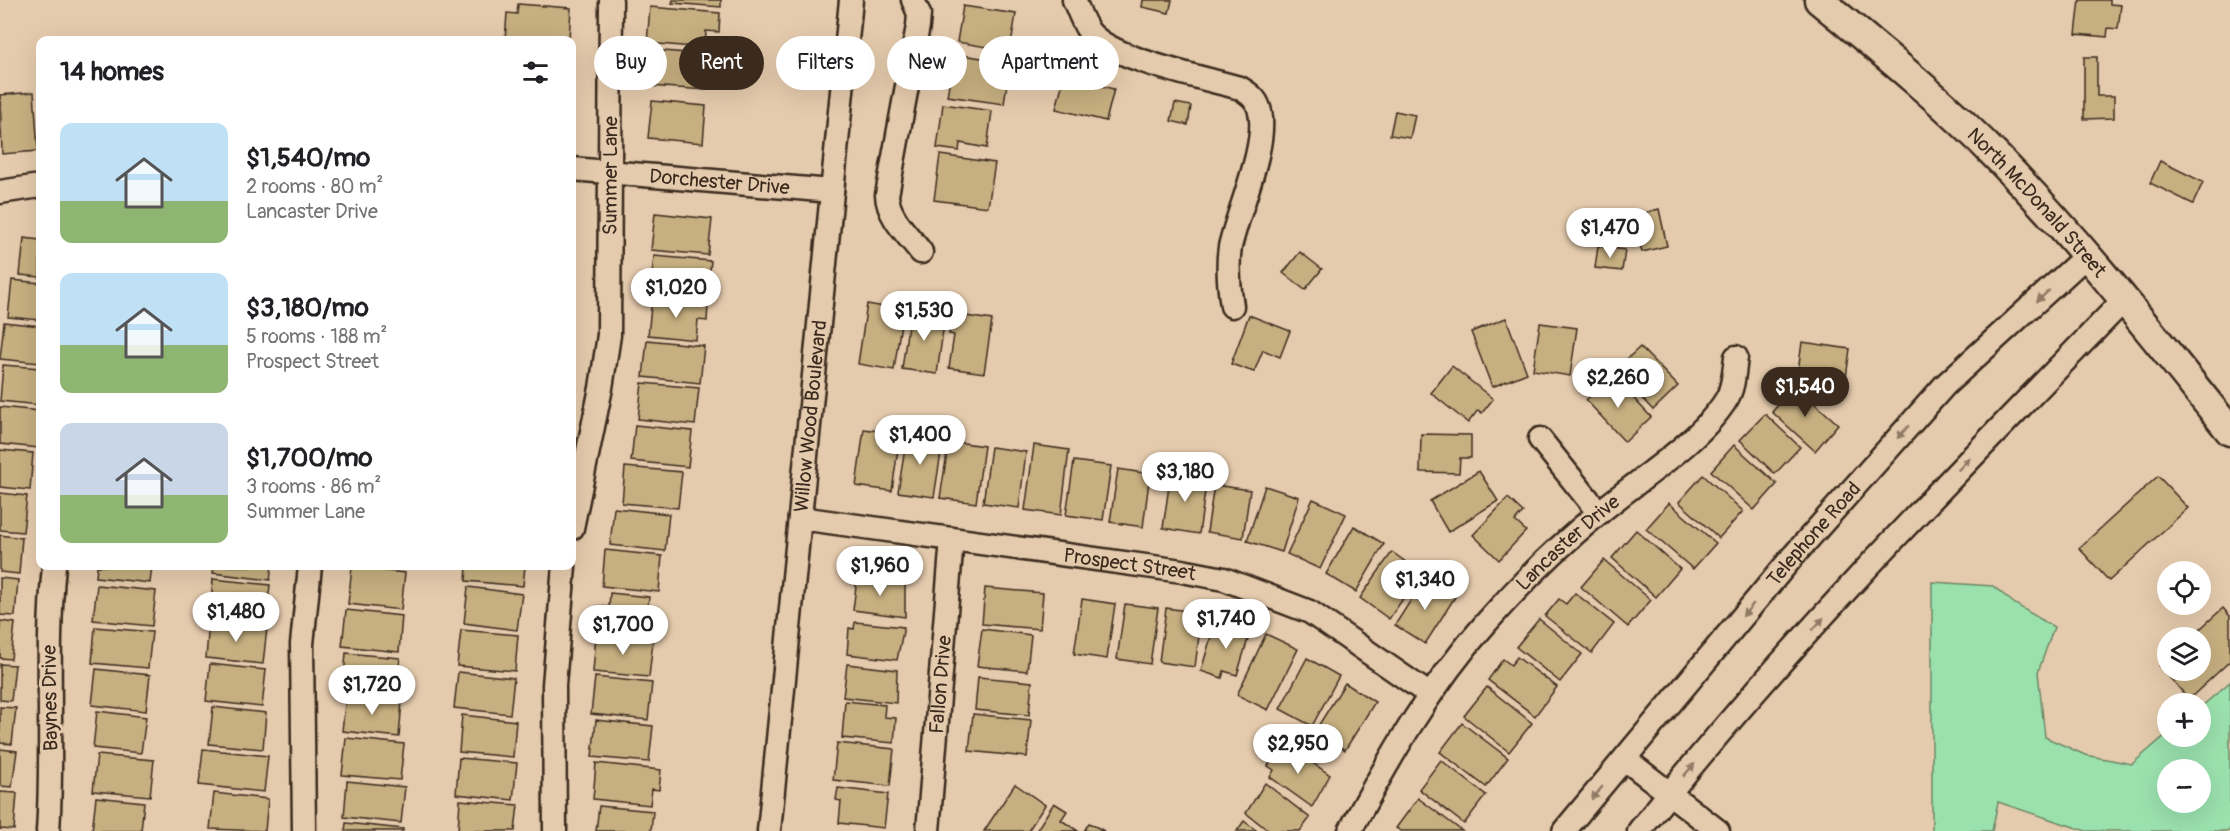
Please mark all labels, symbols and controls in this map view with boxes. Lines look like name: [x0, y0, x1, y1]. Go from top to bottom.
chip: Buy: [594, 36, 667, 90]
chip: Rent: [679, 36, 764, 90]
chip: Filters: [776, 36, 875, 90]
chip: New: [887, 36, 967, 90]
chip: Apartment: [979, 36, 1119, 90]
text: 14 homes: [60, 56, 164, 88]
icon: filters: [519, 56, 552, 89]
street label: Summer Lane: [597, 116, 623, 235]
street label: North McDonald Street: [1962, 122, 2113, 283]
text: $1,540/mo: [246, 142, 370, 174]
icon: home: [108, 147, 180, 219]
street label: Dorchester Drive: [648, 163, 791, 200]
text: 2 rooms · 80 m²: [246, 174, 383, 199]
text: Lancaster Drive: [246, 199, 378, 224]
pin: $1,470: [1561, 208, 1659, 259]
text: $1,470: [1580, 215, 1640, 240]
pin: $1,020: [627, 268, 725, 319]
text: $1,020: [645, 275, 707, 300]
one-way arrow: [2036, 289, 2051, 302]
pin: $1,530: [875, 291, 973, 342]
text: $3,180/mo: [246, 292, 369, 324]
icon: home: [108, 297, 180, 369]
text: $1,530: [894, 298, 954, 323]
street label: Willow Wood Boulevard: [788, 319, 832, 513]
text: 5 rooms · 188 m²: [246, 324, 387, 349]
text: Prospect Street: [246, 349, 379, 374]
pin: $2,260: [1569, 358, 1667, 409]
text: $2,260: [1586, 365, 1650, 390]
pin: $1,540: [1756, 367, 1854, 418]
text: $1,540: [1775, 374, 1835, 399]
pin: $1,400: [871, 415, 969, 466]
text: $1,400: [889, 422, 951, 447]
one-way arrow: [1897, 424, 1910, 439]
text: $1,700/mo: [246, 442, 373, 474]
icon: home: [108, 447, 180, 519]
pin: $3,180: [1136, 452, 1234, 503]
one-way arrow: [1957, 458, 1971, 472]
text: $3,180: [1156, 459, 1214, 484]
text: 3 rooms · 86 m²: [246, 474, 381, 499]
street label: Telephone Road: [1761, 476, 1866, 591]
street label: Lancaster Drive: [1510, 489, 1625, 596]
text: Summer Lane: [246, 499, 365, 524]
street label: Prospect Street: [1062, 542, 1199, 586]
pin: $1,960: [831, 546, 929, 597]
text: $1,960: [850, 553, 910, 578]
pin: $1,340: [1376, 560, 1474, 611]
map controls: [2157, 561, 2211, 813]
button: locate: [2157, 561, 2211, 615]
text: $1,340: [1395, 567, 1455, 592]
pin: $1,480: [187, 592, 285, 643]
text: $1,480: [206, 599, 266, 624]
pin: $1,740: [1177, 599, 1275, 650]
one-way arrow: [1742, 602, 1755, 617]
pin: $1,700: [574, 605, 672, 656]
text: $1,740: [1196, 606, 1256, 631]
text: $1,700: [592, 612, 654, 637]
one-way arrow: [1811, 617, 1825, 631]
button: layers: [2157, 627, 2211, 681]
street label: Fallon Drive: [924, 634, 957, 735]
street label: Baynes Drive: [37, 644, 63, 751]
pin: $1,720: [323, 665, 421, 716]
text: $1,720: [342, 672, 402, 697]
button: +: [2157, 693, 2211, 747]
pin: $2,950: [1249, 724, 1347, 775]
text: $2,950: [1267, 731, 1329, 756]
button: −: [2157, 759, 2211, 813]
one-way arrow: [1683, 762, 1696, 778]
one-way arrow: [1590, 785, 1603, 801]

